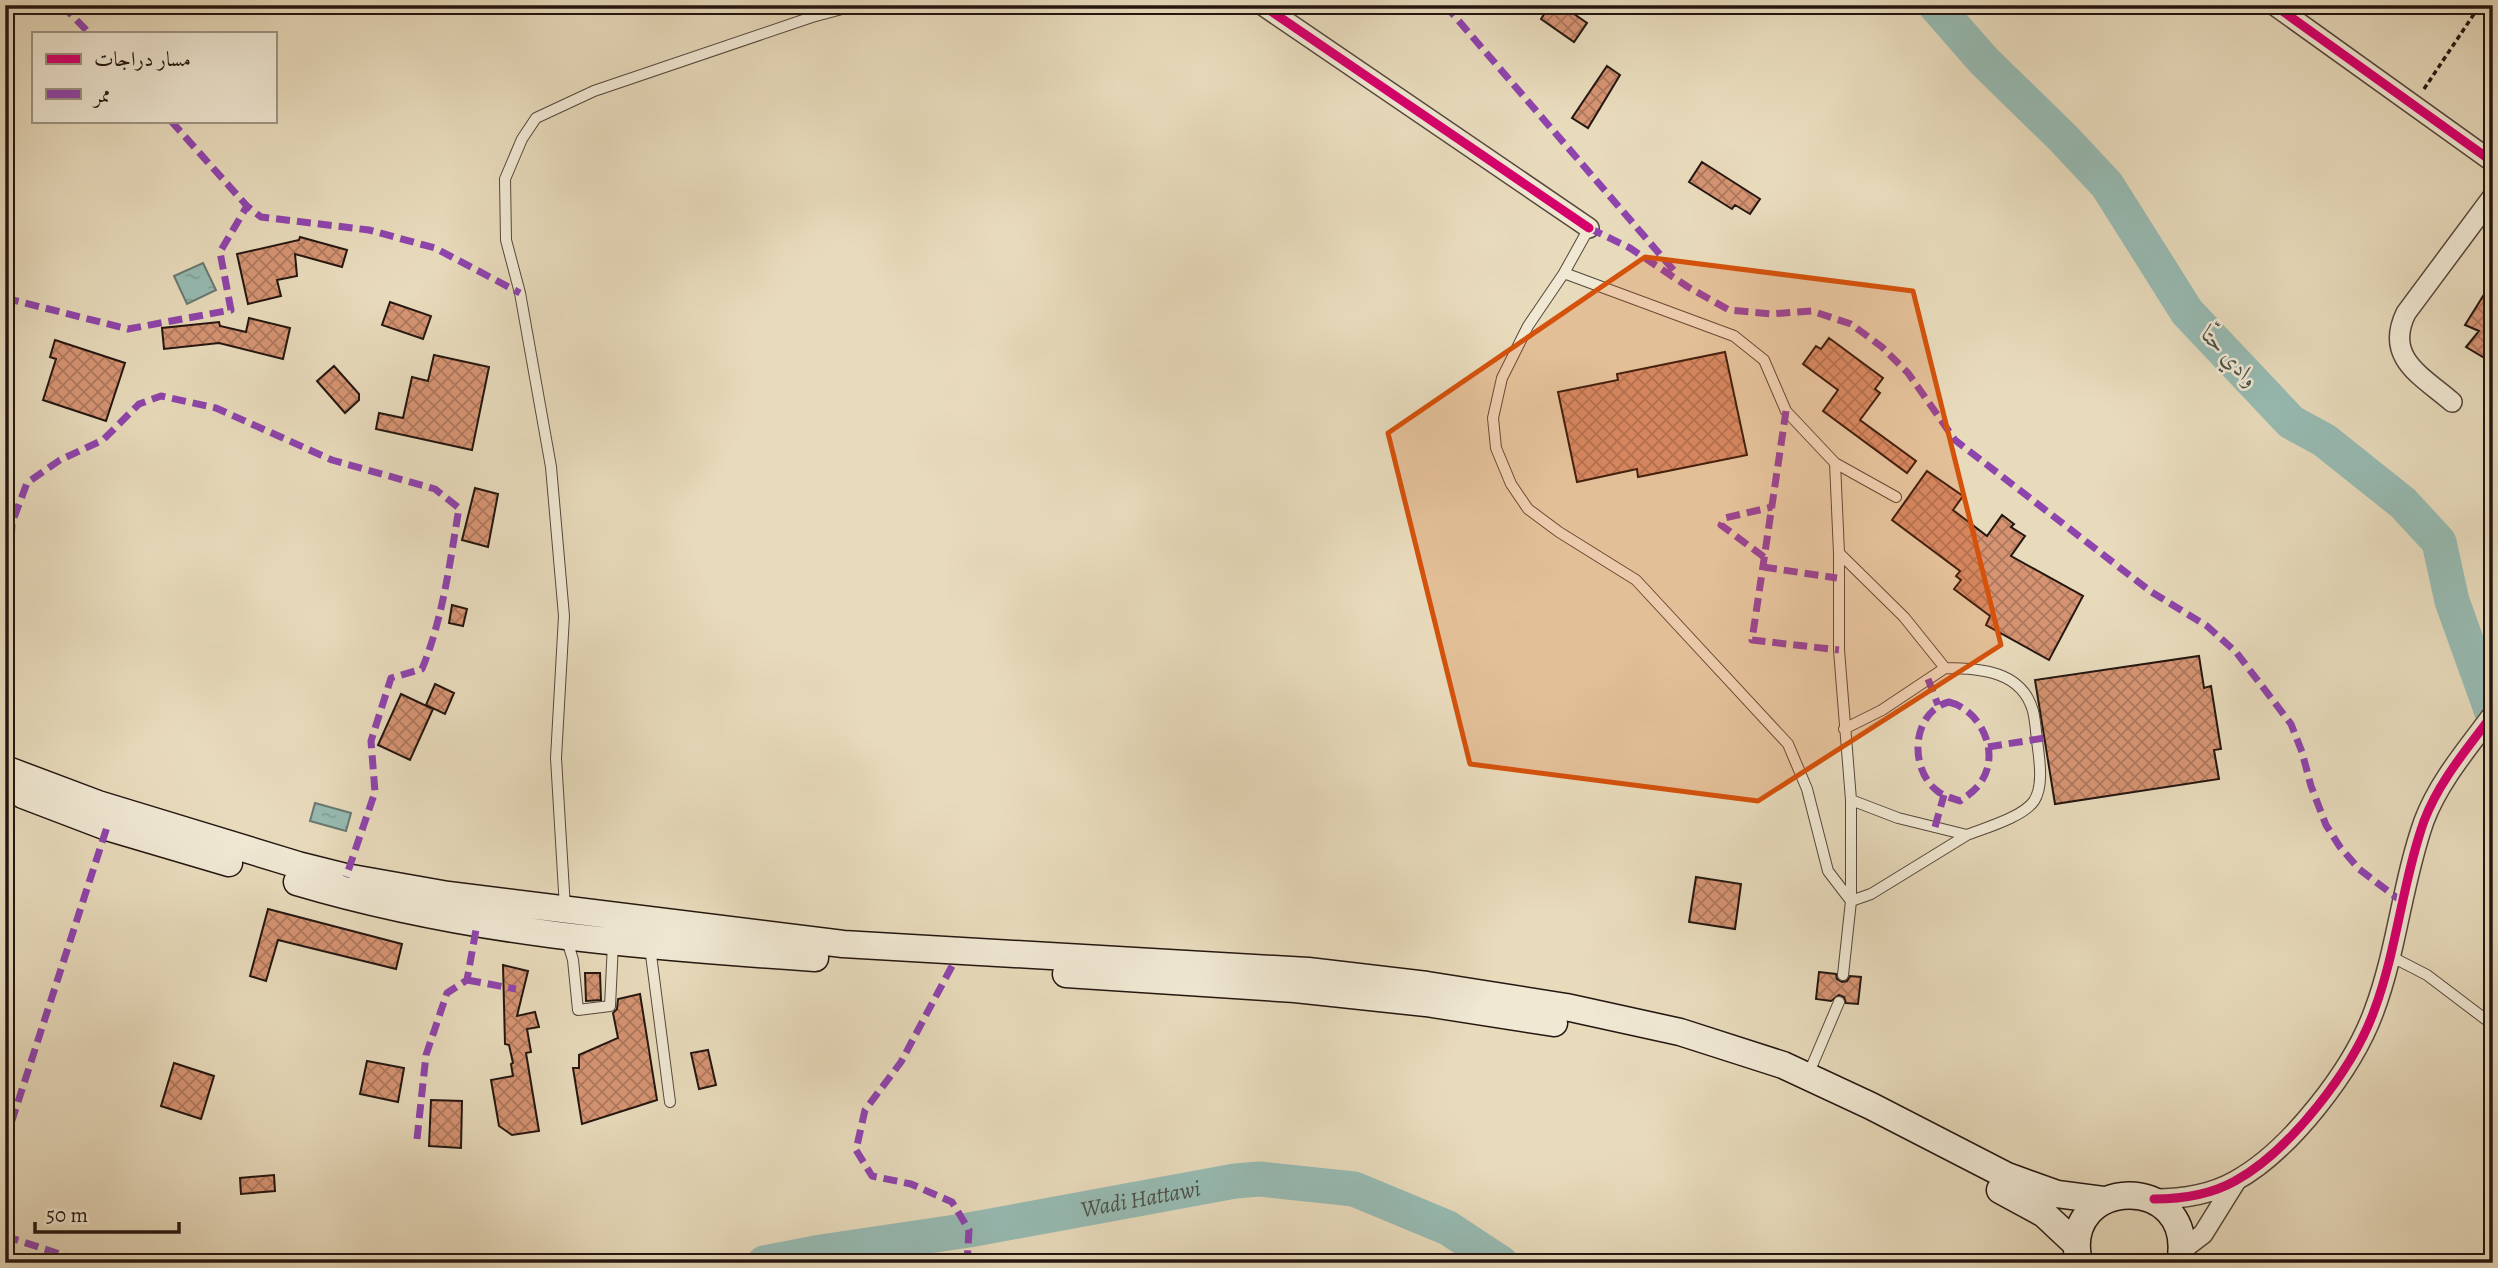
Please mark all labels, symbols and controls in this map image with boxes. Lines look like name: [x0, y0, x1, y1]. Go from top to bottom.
legend: [32, 32, 276, 122]
text: مسار دراجات: [94, 45, 191, 73]
text: ممر: [92, 81, 111, 109]
water label: وادي حتّا: [2191, 319, 2266, 396]
water label: Wadi Hattawi: [1078, 1172, 1203, 1225]
scale bar: [35, 1191, 178, 1235]
text: 50 m: [46, 1201, 88, 1229]

